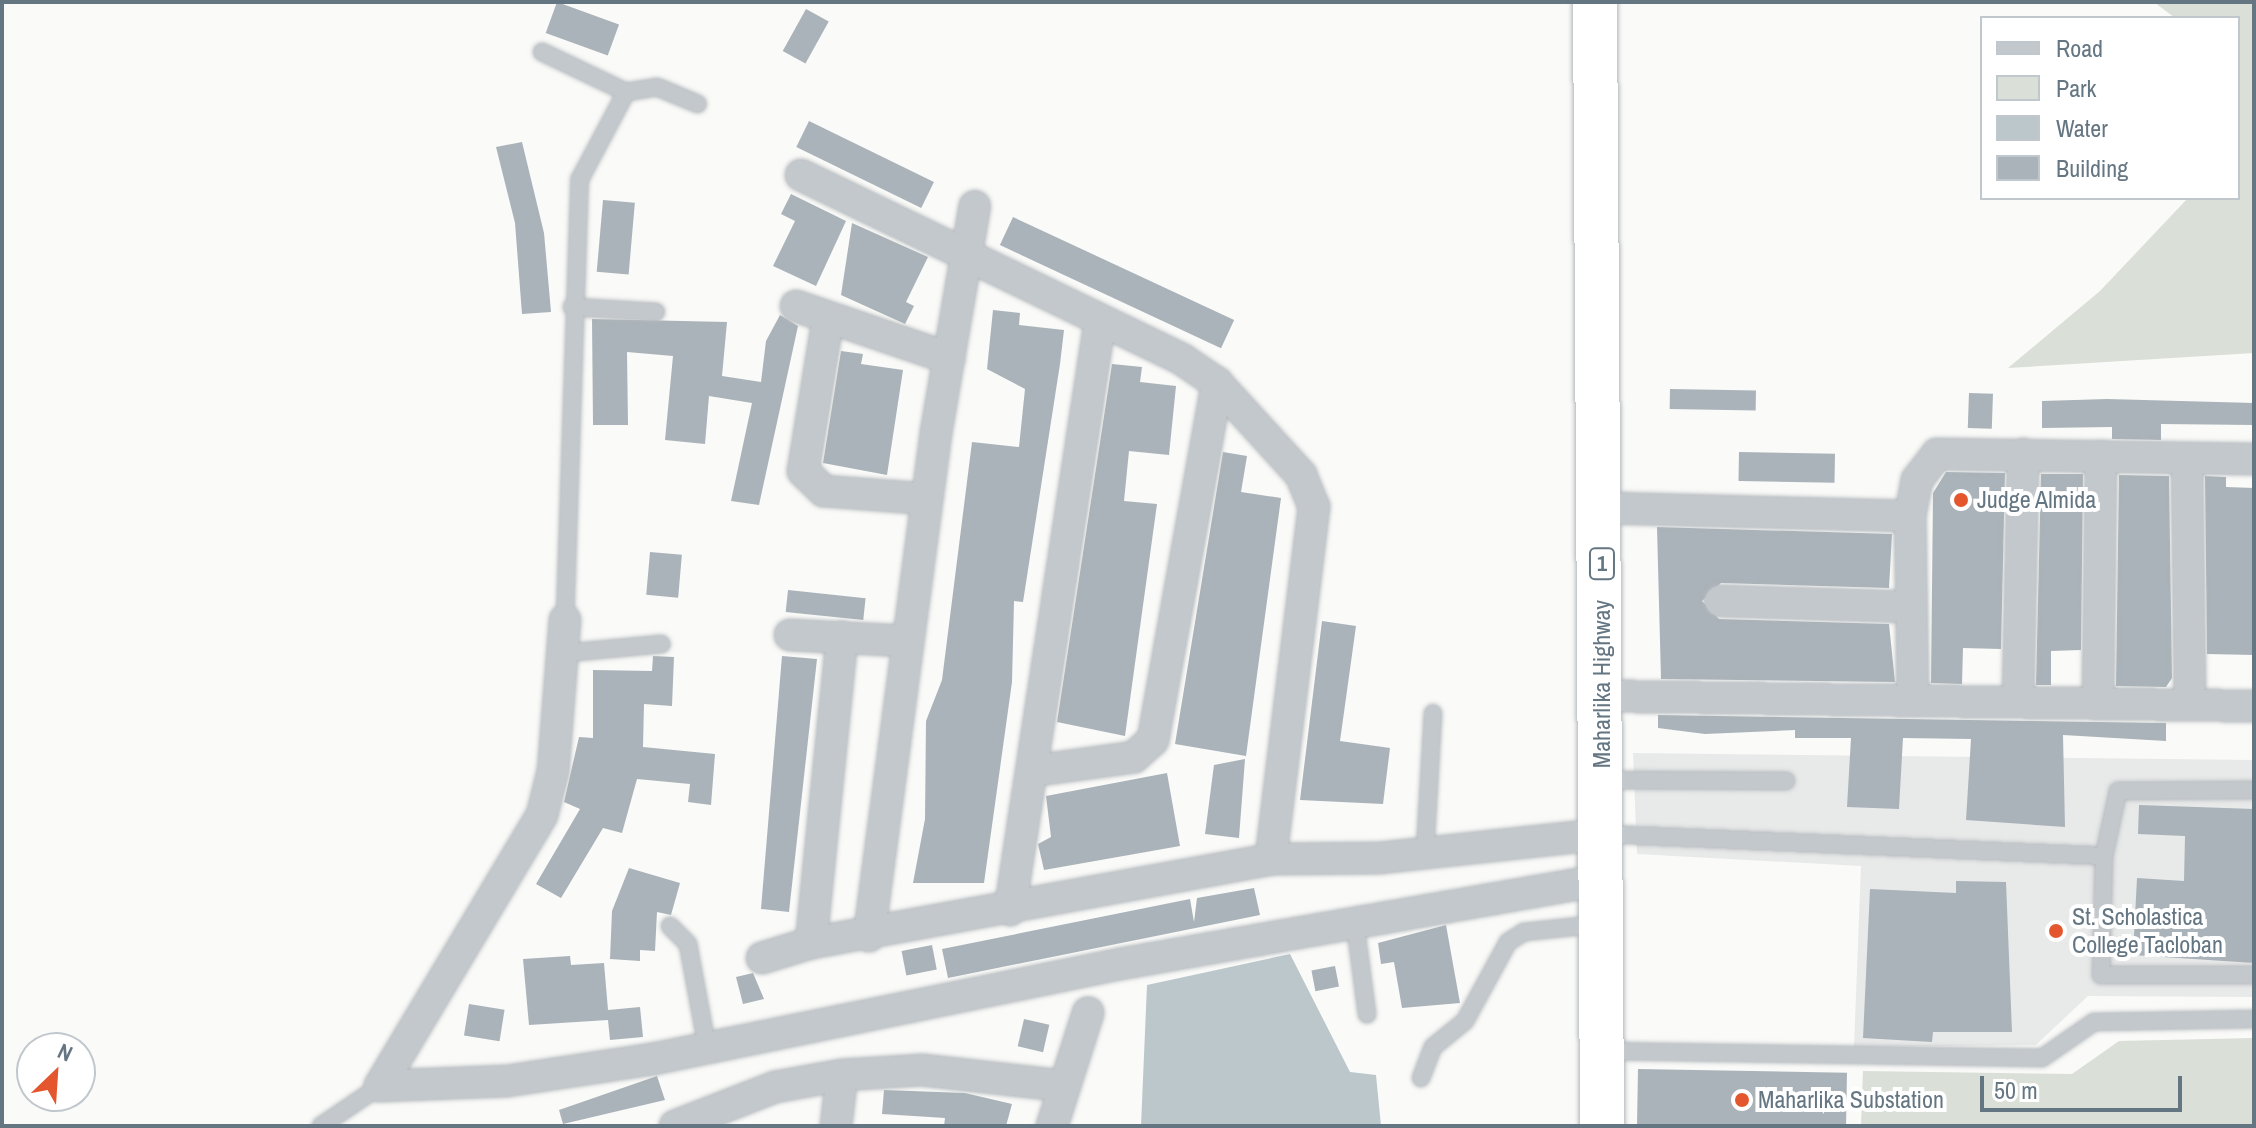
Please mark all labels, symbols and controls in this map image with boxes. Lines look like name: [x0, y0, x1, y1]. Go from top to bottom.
legend: [1980, 16, 2240, 200]
text: Road: [2056, 32, 2103, 64]
text: Park: [2056, 72, 2096, 104]
text: Water: [2056, 112, 2108, 144]
text: Building: [2056, 152, 2128, 184]
place label: Judge Almida: [1977, 486, 2097, 514]
marker: Judge Almida: [1952, 491, 1970, 509]
road number: 1: [1588, 546, 1616, 582]
street label: Maharlika Highway: [1588, 600, 1616, 768]
place label: St. Scholastica College Tacloban: [2072, 903, 2223, 959]
marker: St. Scholastica College Tacloban: [2047, 922, 2065, 940]
north arrow: [16, 1032, 96, 1112]
text: N: [53, 1036, 78, 1068]
scale bar: [1984, 1060, 2186, 1110]
text: 50 m: [1994, 1074, 2038, 1106]
place label: Maharlika Substation: [1758, 1086, 1944, 1114]
marker: Maharlika Substation: [1733, 1091, 1751, 1109]

